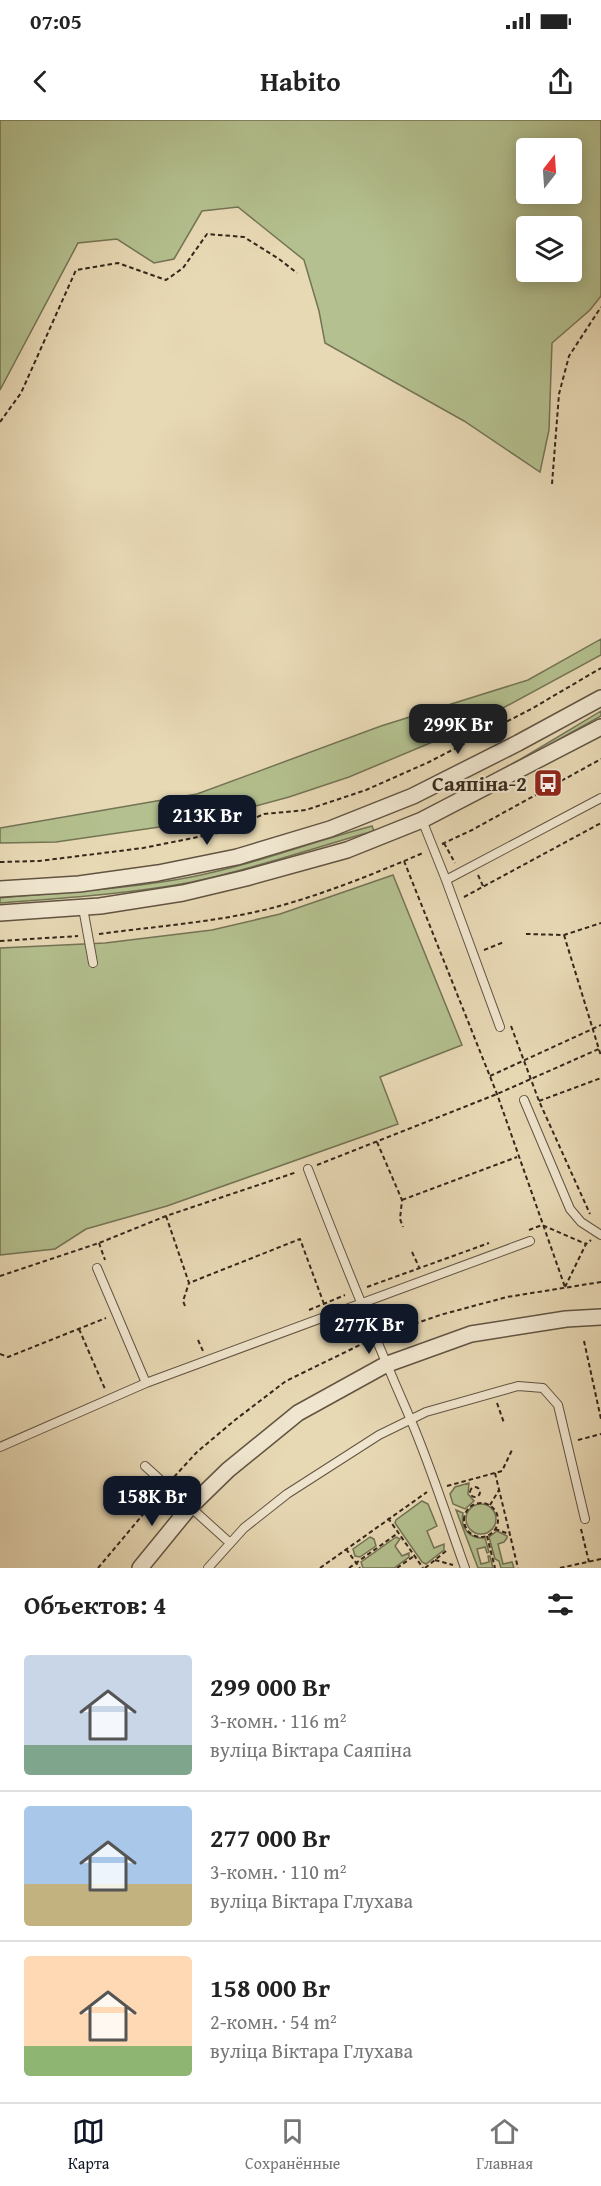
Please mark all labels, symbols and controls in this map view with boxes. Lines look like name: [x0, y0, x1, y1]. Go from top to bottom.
text: 07:05: [30, 5, 82, 37]
text: Habito: [260, 61, 341, 101]
icon: back: [24, 65, 57, 98]
icon: share: [544, 65, 577, 98]
north arrow: [516, 138, 582, 204]
map controls: [516, 138, 582, 282]
button: layers: [516, 216, 582, 282]
pin: 299K Br: [403, 704, 513, 755]
text: 299K Br: [423, 709, 493, 738]
bus stop icon: Саяпіна-2: [532, 767, 564, 799]
place label: Саяпіна-2: [432, 768, 527, 799]
pin: 213K Br: [152, 795, 262, 846]
text: 213K Br: [172, 800, 242, 829]
pin: 277K Br: [314, 1304, 424, 1355]
text: 277K Br: [334, 1309, 404, 1338]
pin: 158K Br: [97, 1476, 207, 1527]
text: 158K Br: [117, 1481, 187, 1510]
text: Объектов: 4: [24, 1585, 167, 1624]
icon: filters: [544, 1588, 577, 1621]
text: 299 000 Br: [210, 1667, 330, 1706]
icon: home: [72, 1679, 144, 1751]
text: 3-комн. · 116 m²: [210, 1706, 346, 1735]
text: вуліца Віктара Саяпіна: [210, 1735, 412, 1764]
text: 277 000 Br: [210, 1818, 330, 1857]
icon: home: [72, 1830, 144, 1902]
text: 3-комн. · 110 m²: [210, 1857, 346, 1886]
text: вуліца Віктара Глухава: [210, 1886, 413, 1915]
text: 158 000 Br: [210, 1968, 330, 2007]
icon: home: [72, 1980, 144, 2052]
text: 2-комн. · 54 m²: [210, 2007, 337, 2036]
text: вуліца Віктара Глухава: [210, 2036, 413, 2065]
tab: Карта: [68, 2115, 109, 2175]
tab: Сохранённые: [245, 2115, 340, 2175]
tab: Главная: [476, 2115, 533, 2175]

